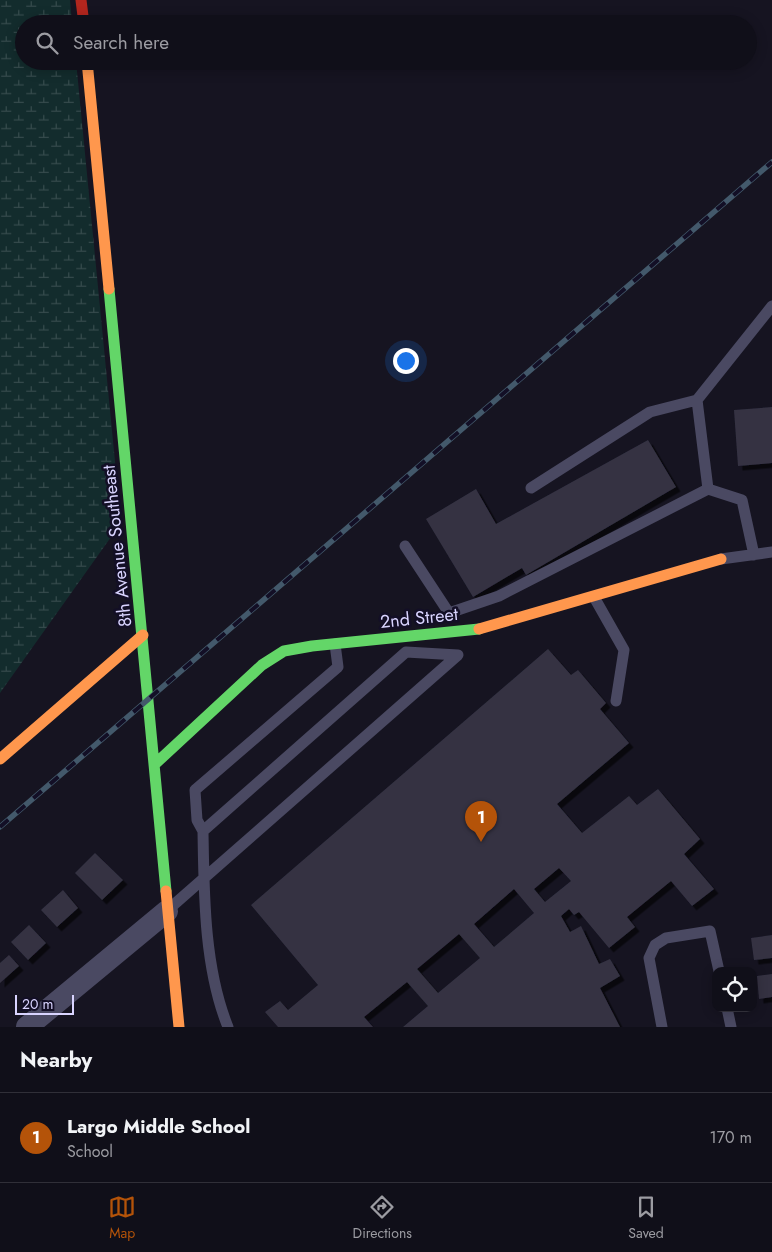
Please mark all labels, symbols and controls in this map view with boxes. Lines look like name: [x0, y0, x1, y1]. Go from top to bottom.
search box: [15, 15, 757, 70]
icon: search: [33, 29, 61, 57]
text: Search here: [73, 29, 169, 56]
your location: [393, 348, 419, 374]
street label: 8th Avenue Southeast: [95, 463, 138, 628]
street label: 2nd Street: [379, 601, 460, 635]
pin: 1: [465, 801, 497, 842]
map controls: [712, 967, 757, 1012]
button: locate: [712, 967, 757, 1012]
scale bar: [15, 992, 74, 1015]
text: 20 m: [22, 994, 54, 1014]
text: Nearby: [20, 1045, 92, 1075]
text: Largo Middle School: [67, 1113, 250, 1140]
text: 1: [32, 1126, 40, 1149]
text: 170 m: [710, 1126, 752, 1149]
text: School: [67, 1140, 113, 1163]
tab: Map: [108, 1193, 136, 1243]
tab: Directions: [353, 1193, 412, 1243]
tab: Saved: [628, 1193, 664, 1243]

